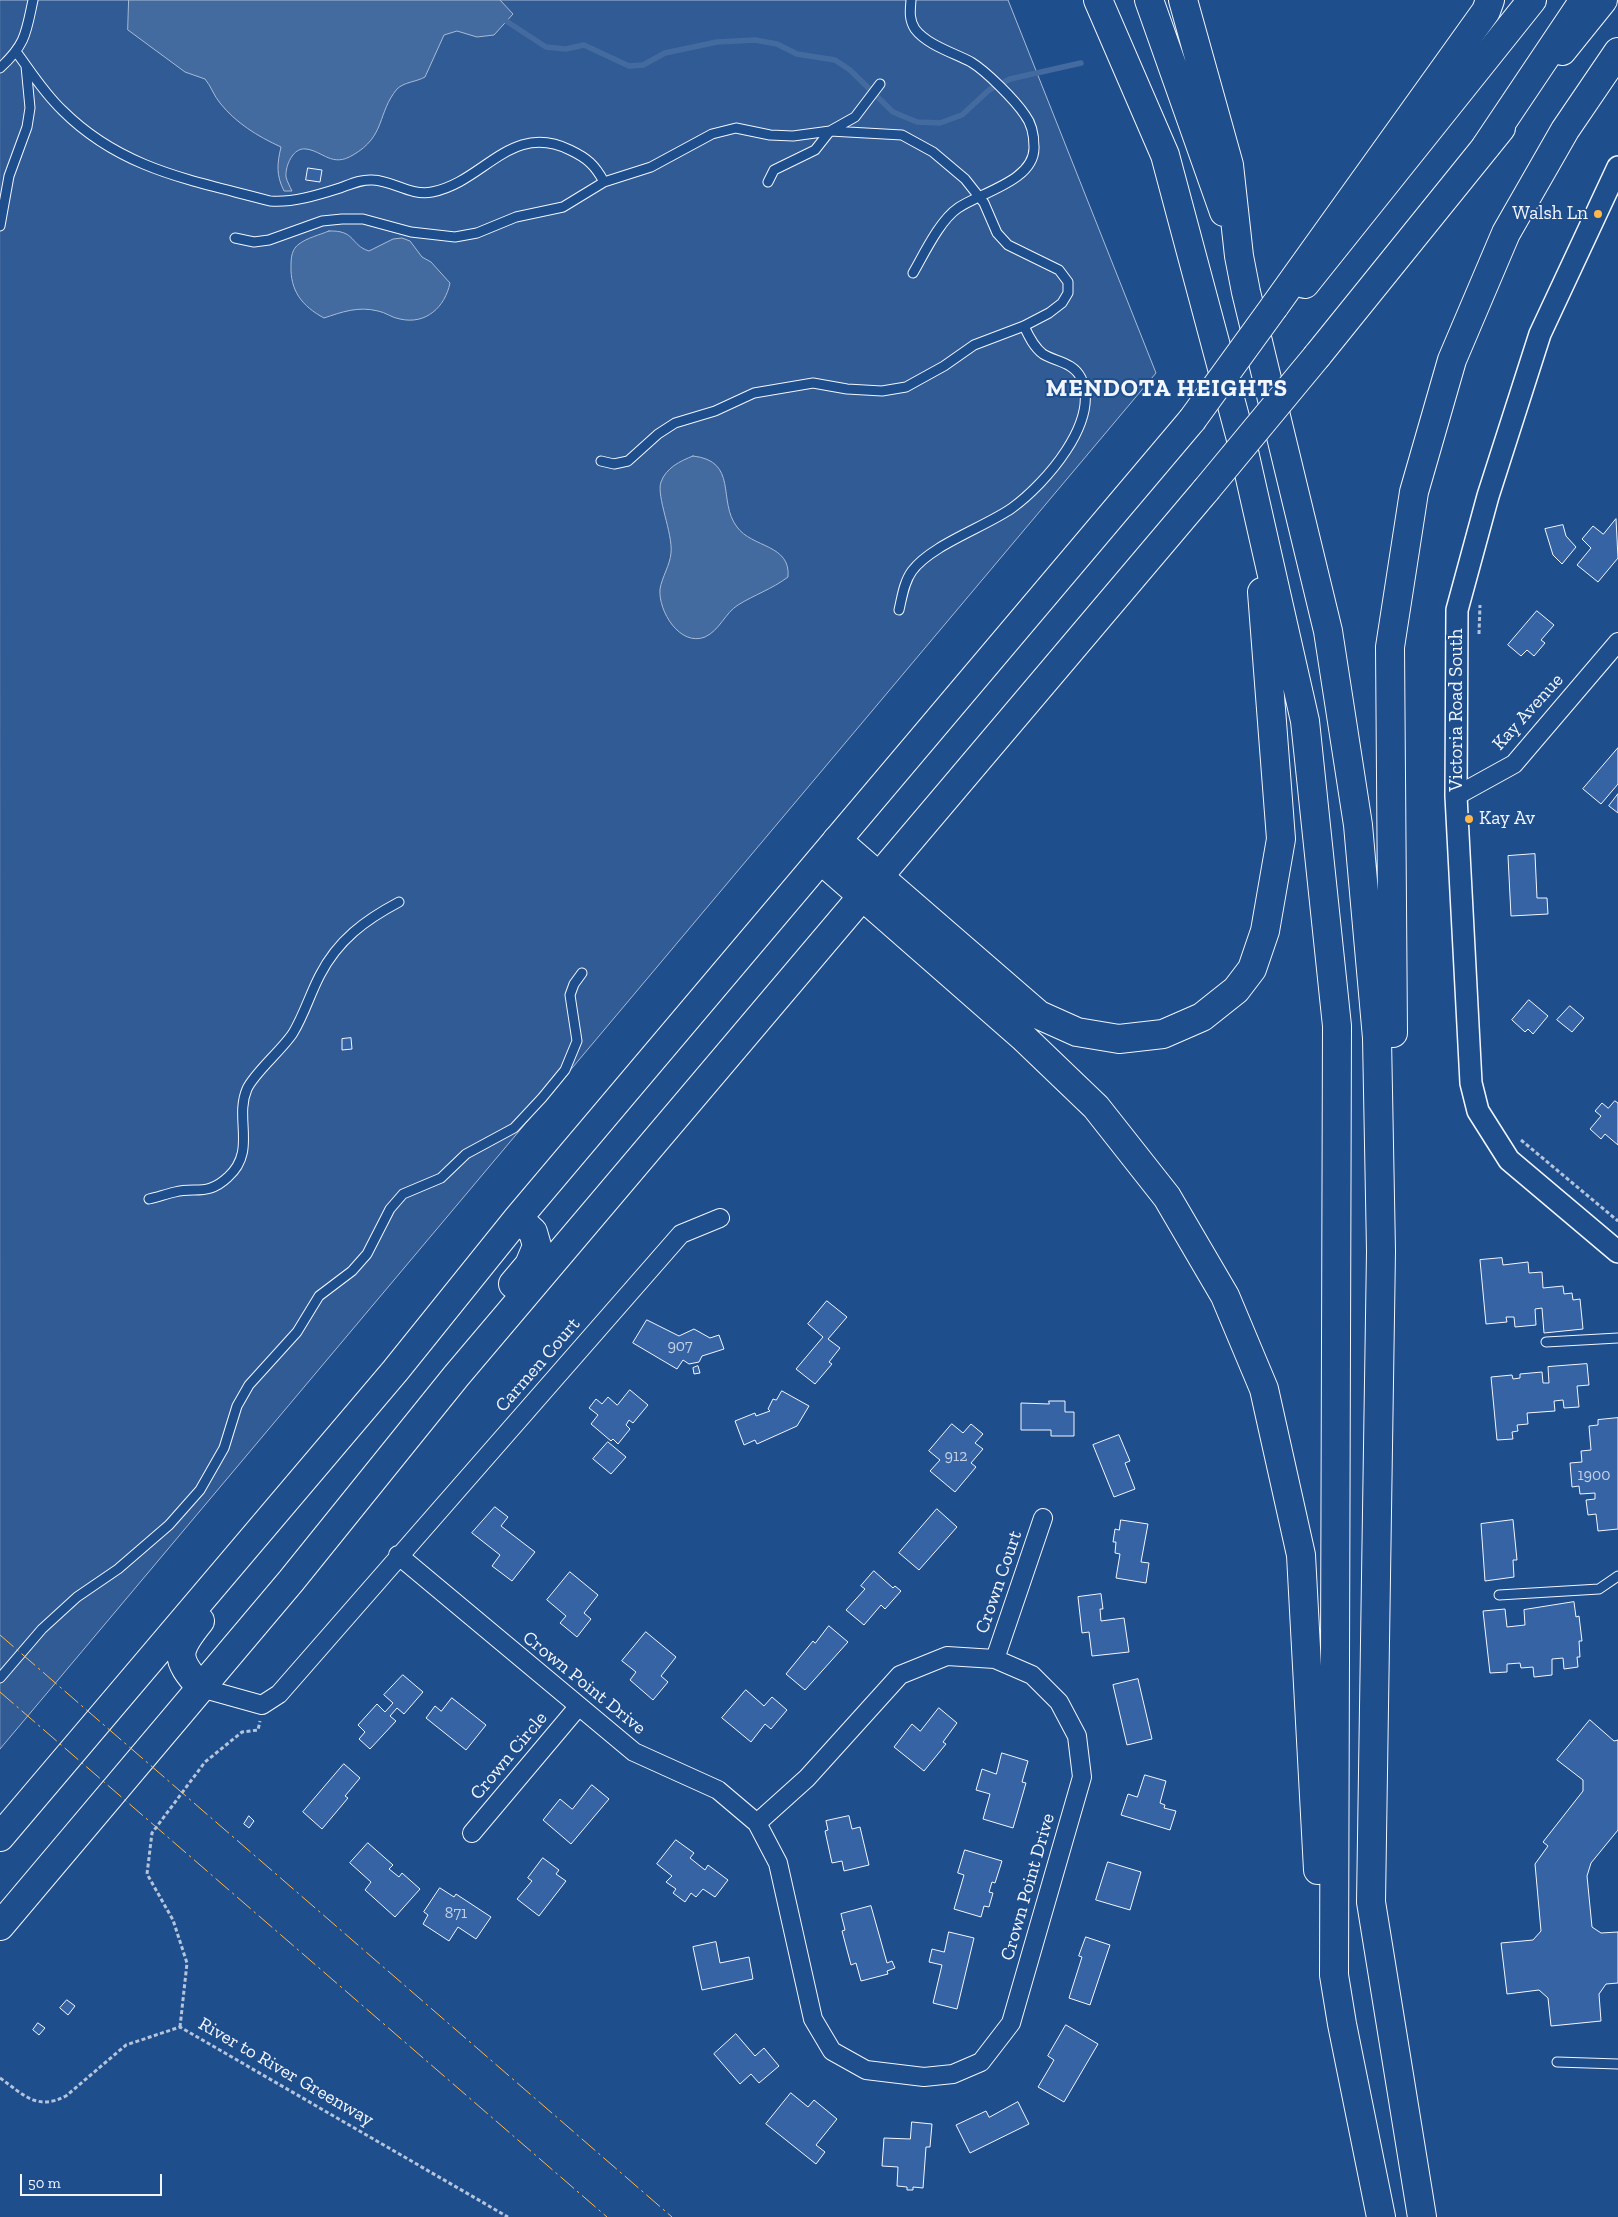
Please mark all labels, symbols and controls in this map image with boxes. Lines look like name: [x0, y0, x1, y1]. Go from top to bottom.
place label: Walsh Ln: [1512, 203, 1588, 225]
marker: Walsh Ln: [1592, 208, 1604, 220]
district label: MENDOTA HEIGHTS: [1044, 375, 1290, 403]
street label: Victoria Road South: [1446, 628, 1468, 792]
street label: Kay Avenue: [1488, 669, 1568, 755]
place label: Kay Av: [1479, 808, 1535, 830]
marker: Kay Av: [1463, 813, 1475, 825]
street label: Carmen Court: [491, 1313, 585, 1417]
house number: 907: [667, 1336, 693, 1356]
house number: 912: [945, 1446, 967, 1466]
house number: 1900: [1577, 1465, 1611, 1485]
street label: Crown Court: [971, 1528, 1027, 1636]
street label: Crown Point Drive: [518, 1626, 650, 1740]
street label: Crown Circle: [466, 1707, 552, 1805]
street label: Crown Point Drive: [996, 1811, 1060, 1963]
house number: 871: [445, 1903, 467, 1923]
street label: River to River Greenway: [194, 2013, 378, 2131]
scale bar: [22, 2164, 165, 2196]
text: 50 m: [28, 2174, 61, 2192]

